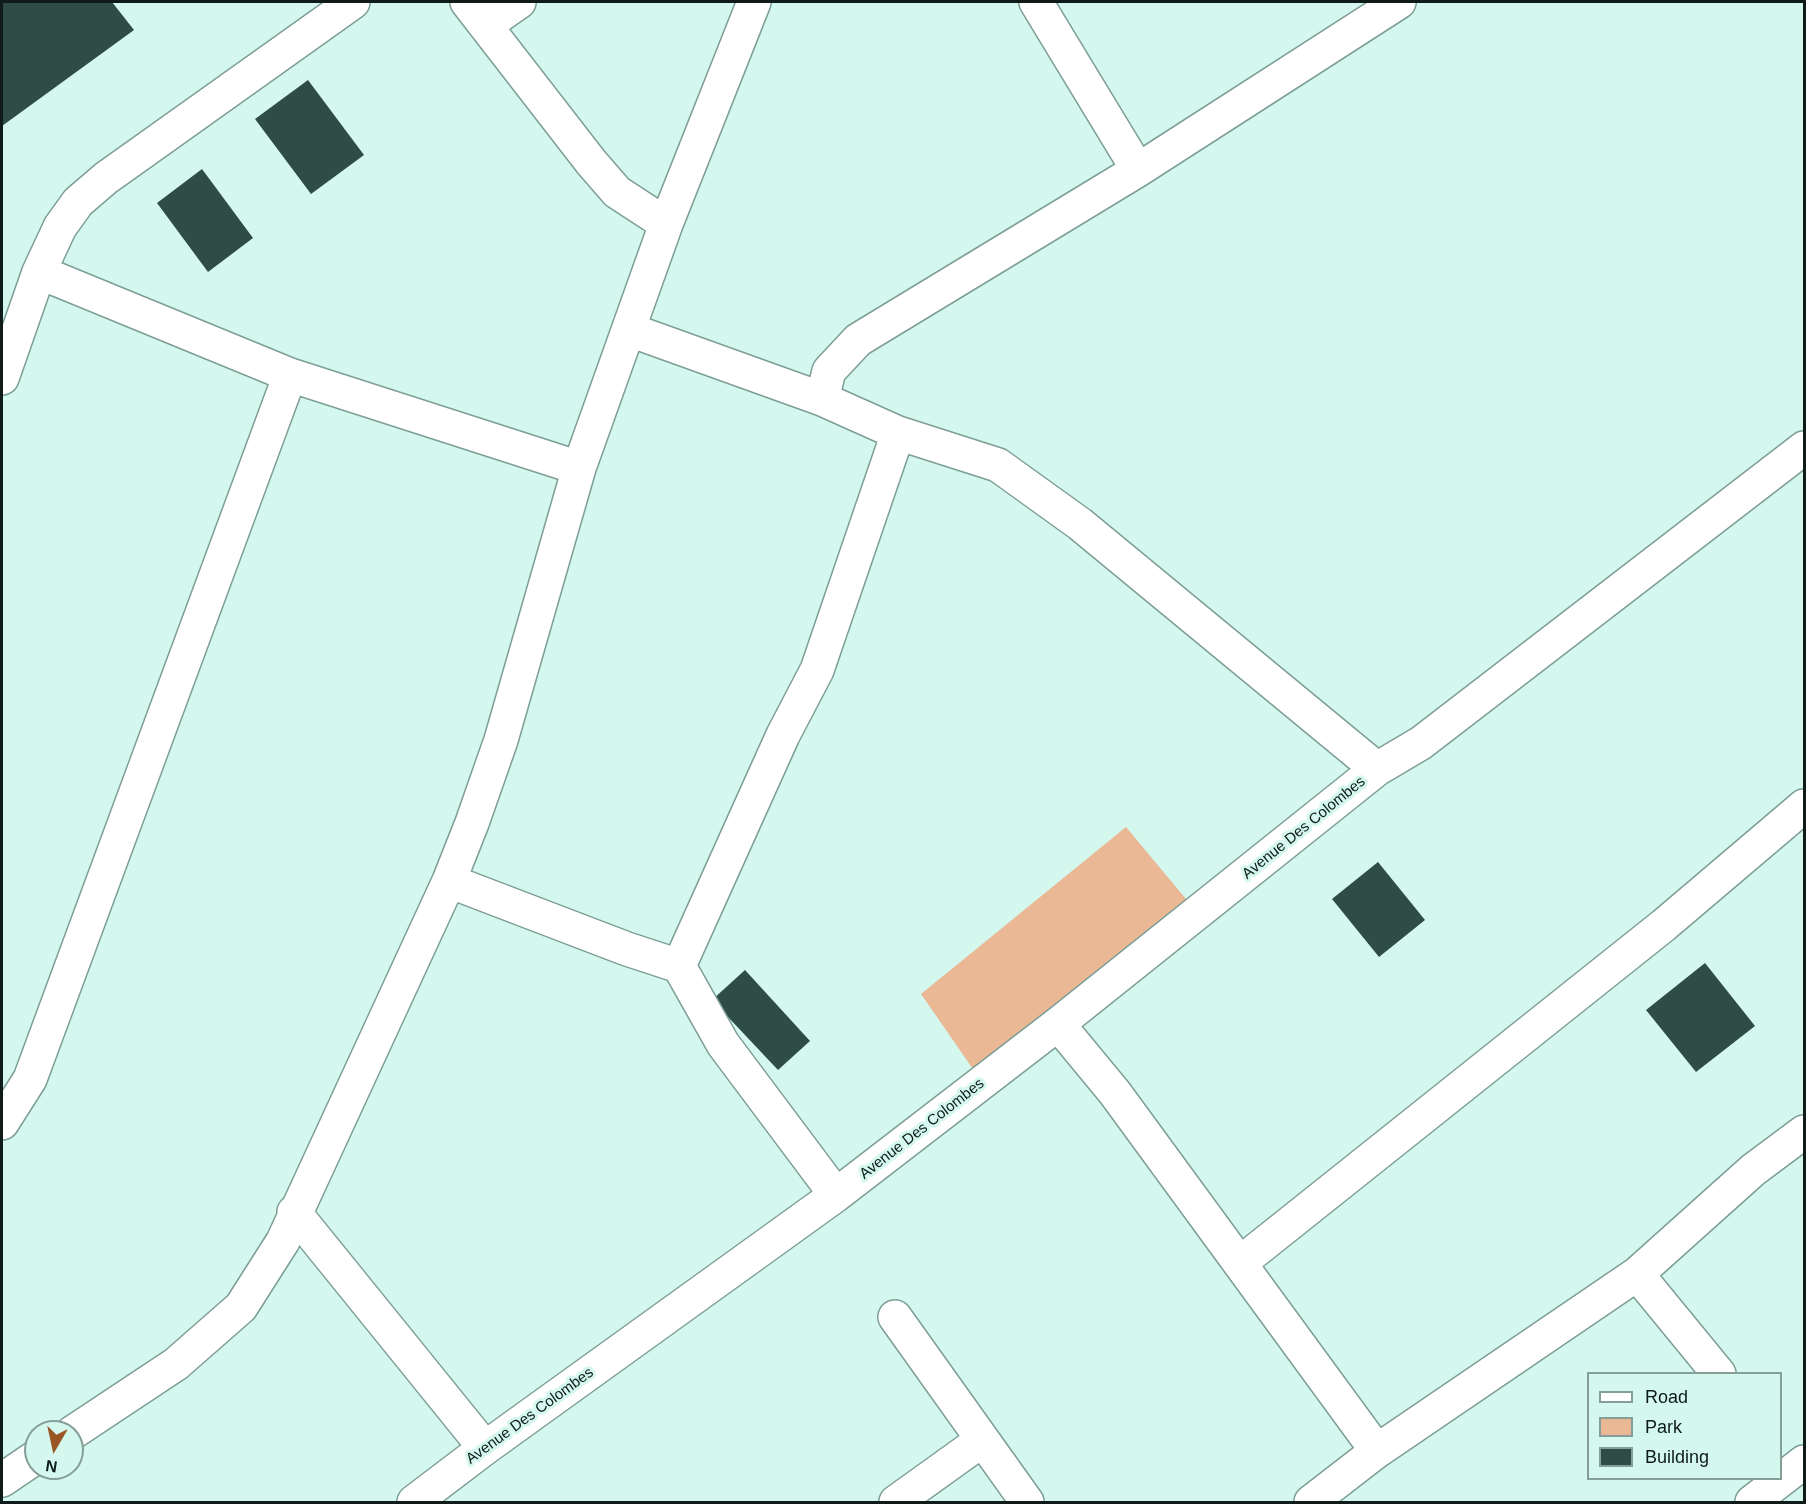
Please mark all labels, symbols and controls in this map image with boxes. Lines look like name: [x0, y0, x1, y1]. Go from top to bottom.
street label: Avenue Des Colombes: [1239, 773, 1369, 883]
street label: Avenue Des Colombes: [856, 1075, 988, 1183]
street label: Avenue Des Colombes: [463, 1364, 597, 1468]
legend: [1587, 1372, 1782, 1480]
text: Road: [1645, 1387, 1688, 1407]
text: Park: [1645, 1417, 1682, 1437]
north arrow: [24, 1420, 84, 1480]
text: Building: [1645, 1447, 1709, 1467]
text: N: [44, 1457, 58, 1476]

